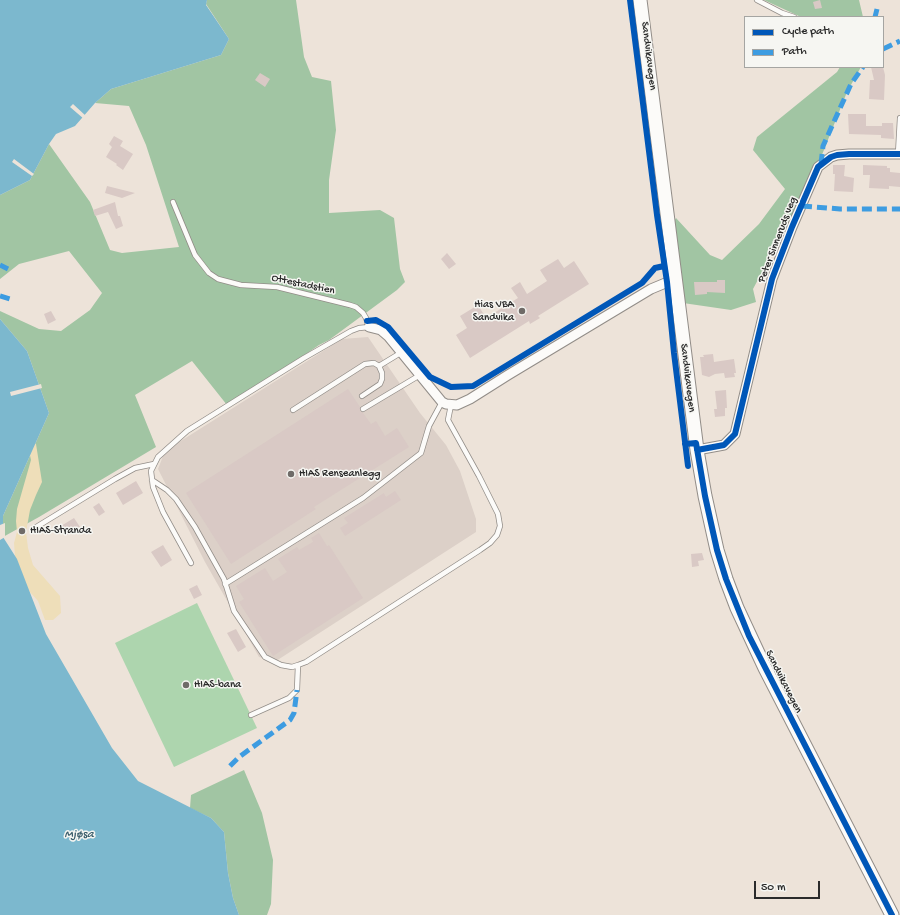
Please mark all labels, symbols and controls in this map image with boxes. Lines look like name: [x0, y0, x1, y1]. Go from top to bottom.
legend: [744, 16, 884, 68]
street label: Sandvikavegen: [637, 21, 659, 91]
text: Cycle path: [782, 25, 834, 39]
text: Path: [782, 45, 807, 59]
street label: Peter Sinneruds veg: [756, 195, 800, 285]
street label: Ottestadstien: [270, 272, 336, 298]
place label: Hias VBA Sandvika: [473, 298, 514, 324]
marker: Hias VBA Sandvika: [517, 306, 527, 316]
street label: Sandvikavegen: [676, 343, 698, 413]
place label: HIAS Renseanlegg: [299, 467, 380, 481]
marker: HIAS Renseanlegg: [286, 469, 296, 479]
place label: HIAS-Stranda: [30, 524, 91, 538]
marker: HIAS-Stranda: [17, 526, 27, 536]
street label: Sandvikavegen: [761, 648, 805, 716]
place label: HIAS-bana: [194, 678, 241, 692]
marker: HIAS-bana: [181, 680, 191, 690]
water label: Mjøsa: [64, 828, 94, 842]
scale bar: [756, 873, 822, 899]
text: 50 m: [761, 881, 786, 895]

